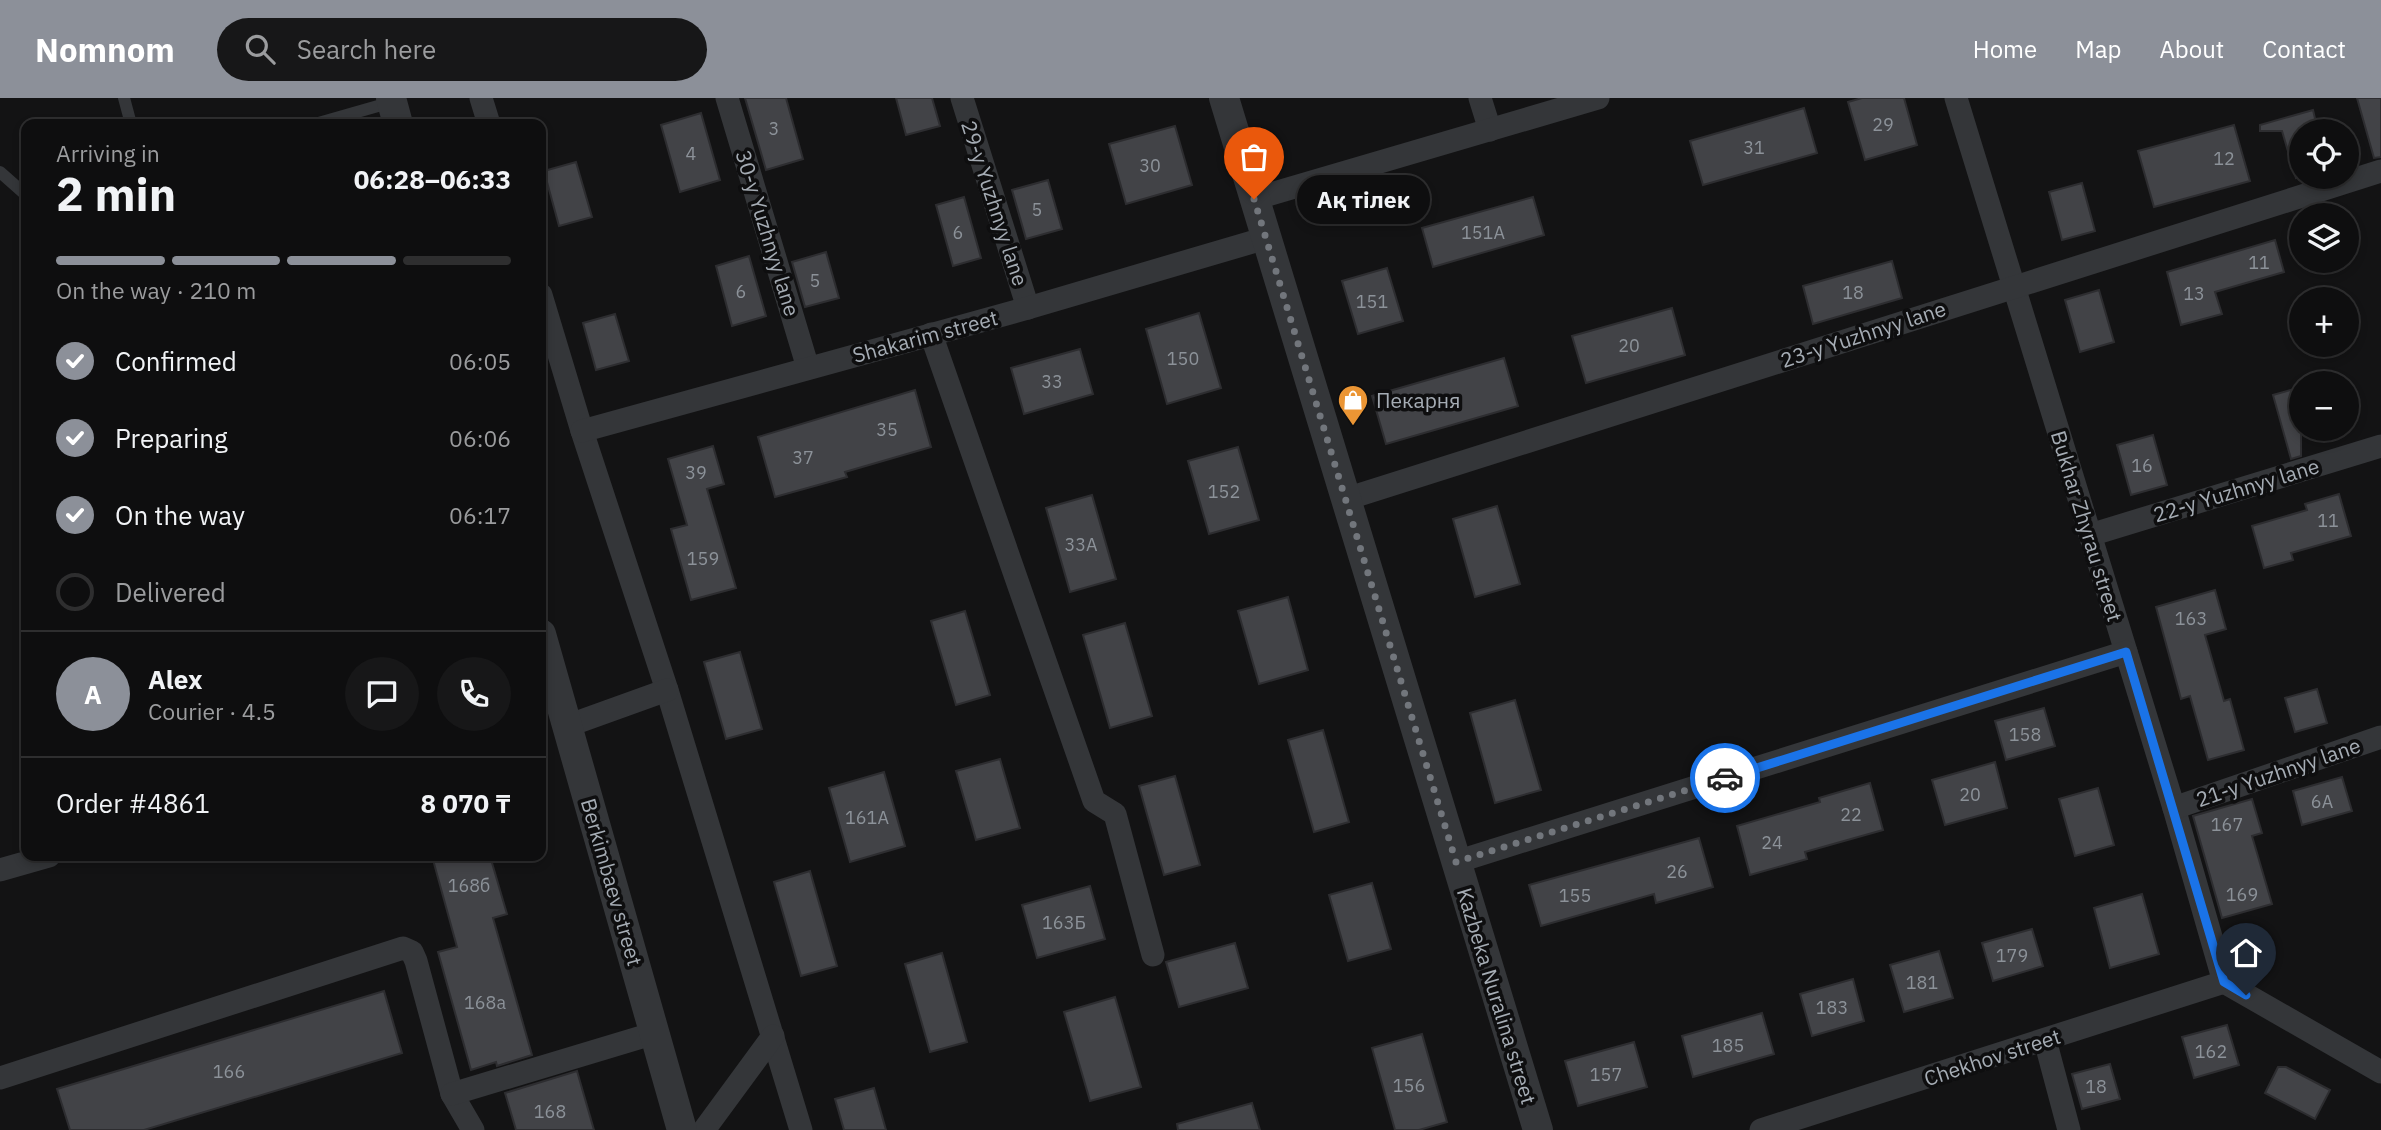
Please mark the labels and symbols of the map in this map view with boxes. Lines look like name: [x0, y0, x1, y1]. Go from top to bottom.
house number: 29: [1872, 113, 1894, 136]
house number: 3: [769, 117, 779, 140]
street label: 29-y Yuzhnyy lane: [955, 117, 1035, 289]
pin: [1224, 127, 1284, 199]
house number: 31: [1743, 136, 1765, 159]
house number: 4: [686, 142, 697, 165]
street label: 30-y Yuzhnyy lane: [729, 147, 807, 319]
house number: 12: [2213, 147, 2235, 170]
house number: 30: [1139, 154, 1161, 177]
callout: Ақ тілек: [1296, 174, 1429, 224]
house number: 5: [1032, 198, 1042, 221]
house number: 6: [953, 221, 963, 244]
house number: 151А: [1461, 221, 1505, 244]
house number: 11: [2248, 251, 2270, 274]
house number: 5: [810, 269, 820, 292]
house number: 6: [736, 280, 746, 303]
house number: 18: [1842, 281, 1864, 304]
house number: 13: [2183, 282, 2205, 305]
house number: 151: [1356, 290, 1388, 313]
street label: 23-y Yuzhnyy lane: [1777, 294, 1949, 374]
street label: Shakarim street: [849, 303, 1001, 369]
house number: 20: [1618, 334, 1640, 357]
house number: 150: [1167, 347, 1199, 370]
house number: 33: [1041, 370, 1063, 393]
shop icon: Пекарня: [1336, 383, 1370, 427]
place label: Пекарня: [1376, 386, 1460, 414]
house number: 35: [876, 418, 898, 441]
street label: Bukhar Zhyrau street: [2045, 427, 2129, 625]
house number: 37: [792, 446, 814, 469]
street label: 22-y Yuzhnyy lane: [2150, 451, 2322, 529]
house number: 16: [2131, 454, 2153, 477]
house number: 39: [685, 461, 707, 484]
house number: 152: [1208, 480, 1240, 503]
house number: 11: [2317, 509, 2339, 532]
house number: 33А: [1064, 533, 1098, 556]
house number: 159: [687, 547, 719, 570]
house number: 163: [2175, 607, 2207, 630]
house number: 158: [2009, 723, 2041, 746]
street label: 21-y Yuzhnyy lane: [2192, 731, 2364, 813]
courier: [1690, 743, 1760, 813]
house number: 20: [1959, 783, 1981, 806]
house number: 6А: [2311, 790, 2334, 813]
street label: Berkimbaev street: [575, 795, 649, 969]
house number: 22: [1840, 803, 1862, 826]
house number: 161А: [845, 806, 889, 829]
house number: 167: [2211, 813, 2243, 836]
house number: 24: [1761, 831, 1783, 854]
house number: 26: [1666, 860, 1688, 883]
house number: 168б: [448, 874, 490, 897]
house number: 169: [2226, 883, 2258, 906]
street label: Kazbeka Nuralina street: [1451, 884, 1543, 1108]
house number: 155: [1559, 884, 1591, 907]
house number: 163Б: [1042, 911, 1086, 934]
pin: [2216, 923, 2276, 995]
house number: 179: [1996, 944, 2028, 967]
house number: 181: [1906, 971, 1938, 994]
house number: 168а: [464, 991, 506, 1014]
house number: 183: [1816, 996, 1848, 1019]
street label: Chekhov street: [1920, 1022, 2064, 1092]
house number: 185: [1712, 1034, 1744, 1057]
house number: 162: [2195, 1040, 2227, 1063]
house number: 166: [213, 1060, 245, 1083]
house number: 157: [1590, 1063, 1622, 1086]
house number: 156: [1393, 1074, 1425, 1097]
house number: 18: [2085, 1075, 2107, 1098]
house number: 168: [534, 1100, 566, 1123]

